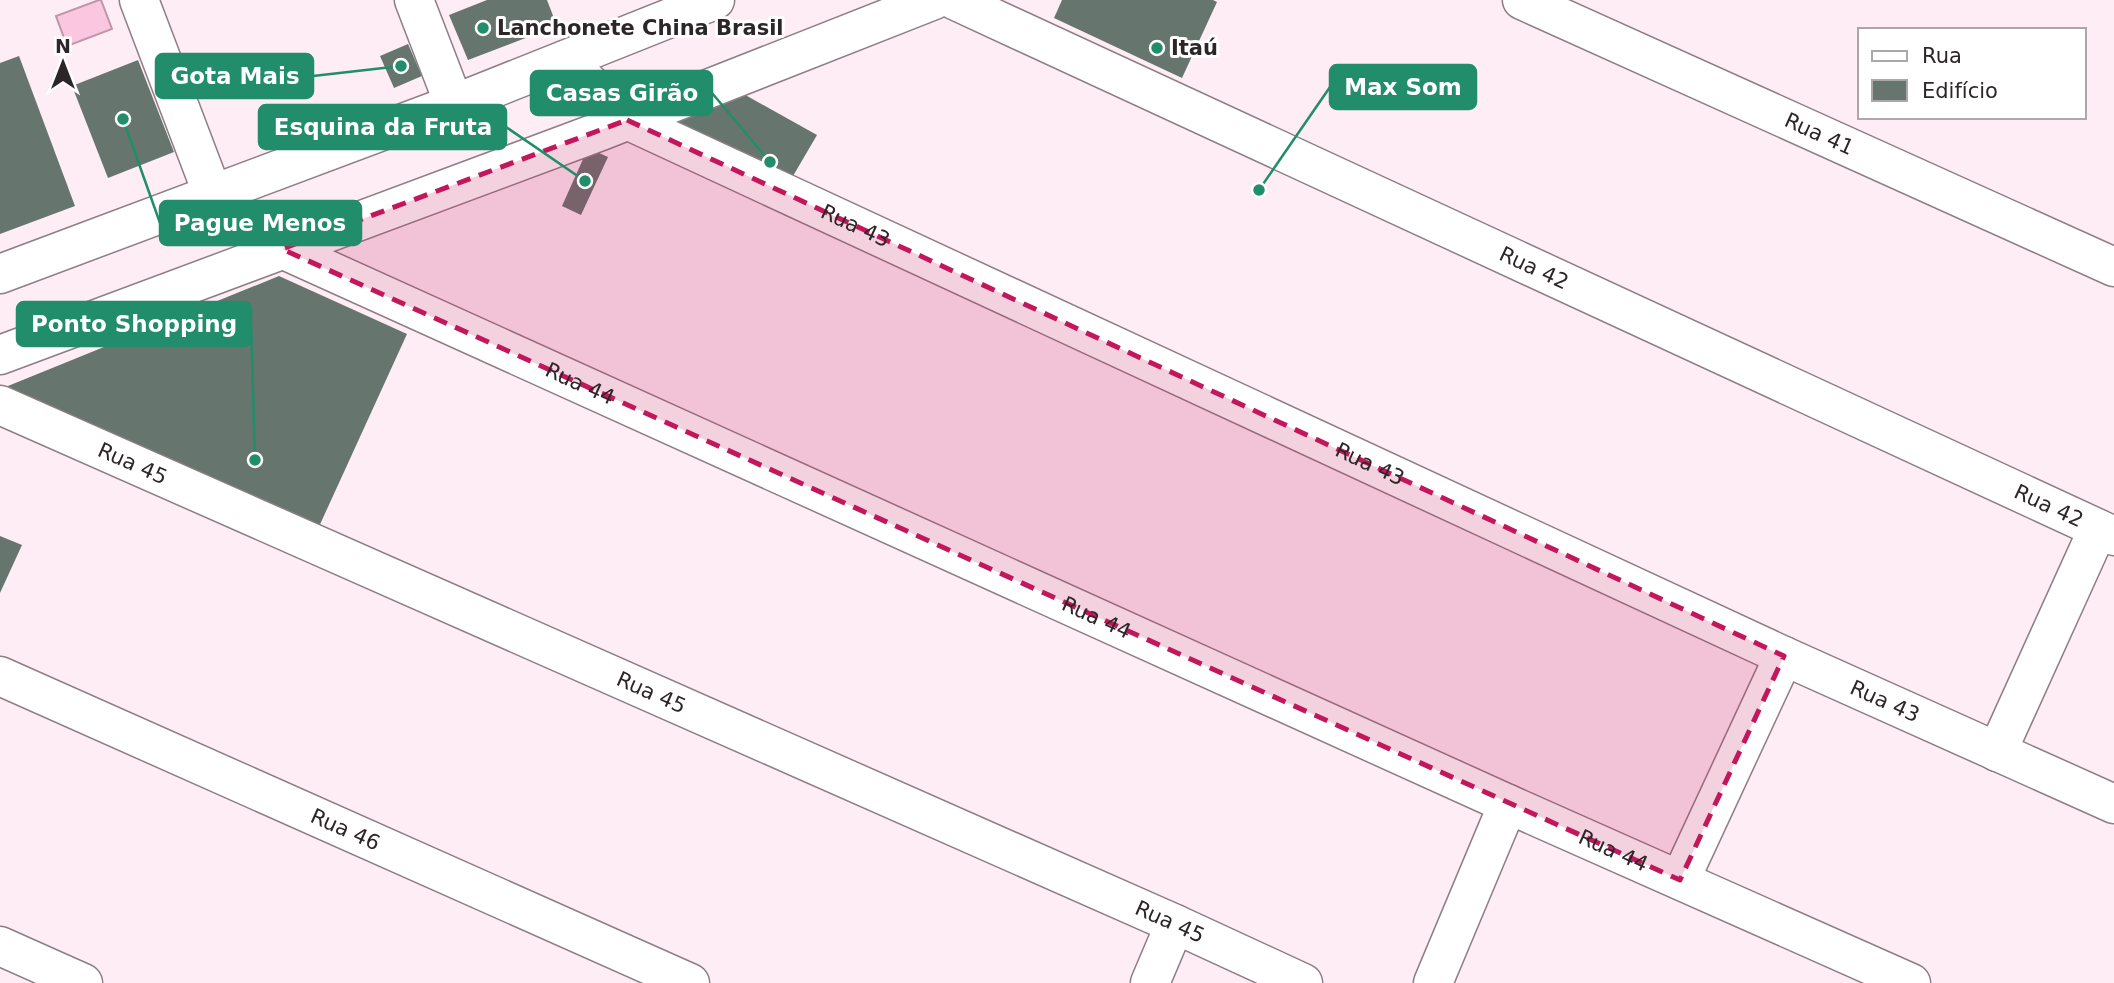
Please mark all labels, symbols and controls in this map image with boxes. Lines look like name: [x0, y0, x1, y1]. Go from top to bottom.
place label: Lanchonete China Brasil: [497, 16, 784, 40]
marker: Lanchonete China Brasil: [475, 20, 491, 36]
north arrow: [28, 28, 98, 98]
legend: [1858, 28, 2086, 119]
text: N: [55, 35, 71, 57]
place label: Itaú: [1171, 36, 1218, 60]
marker: Itaú: [1149, 40, 1165, 56]
text: Rua: [1922, 44, 1962, 68]
callout: Gota Mais: [156, 54, 313, 98]
text: Gota Mais: [170, 63, 300, 89]
callout: Max Som: [1330, 65, 1476, 109]
callout: Casas Girão: [531, 71, 712, 115]
text: Max Som: [1344, 74, 1462, 100]
text: Edifício: [1922, 79, 1998, 103]
text: Casas Girão: [546, 80, 698, 106]
callout: Esquina da Fruta: [259, 105, 506, 149]
street label: Rua 41: [1781, 108, 1858, 160]
text: Esquina da Fruta: [274, 114, 492, 140]
street label: Rua 43: [817, 200, 894, 252]
callout: Pague Menos: [160, 201, 361, 245]
text: Pague Menos: [174, 210, 346, 236]
street label: Rua 42: [1496, 242, 1572, 294]
callout: Ponto Shopping: [17, 302, 251, 346]
text: Ponto Shopping: [31, 311, 237, 337]
street label: Rua 44: [542, 358, 618, 410]
street label: Rua 45: [94, 438, 171, 489]
street label: Rua 43: [1332, 438, 1408, 490]
street label: Rua 42: [2010, 480, 2087, 532]
street label: Rua 44: [1058, 592, 1135, 644]
street label: Rua 45: [613, 667, 690, 718]
street label: Rua 43: [1847, 675, 1923, 727]
street label: Rua 46: [307, 804, 384, 856]
street label: Rua 44: [1575, 825, 1652, 877]
street label: Rua 45: [1132, 896, 1208, 948]

